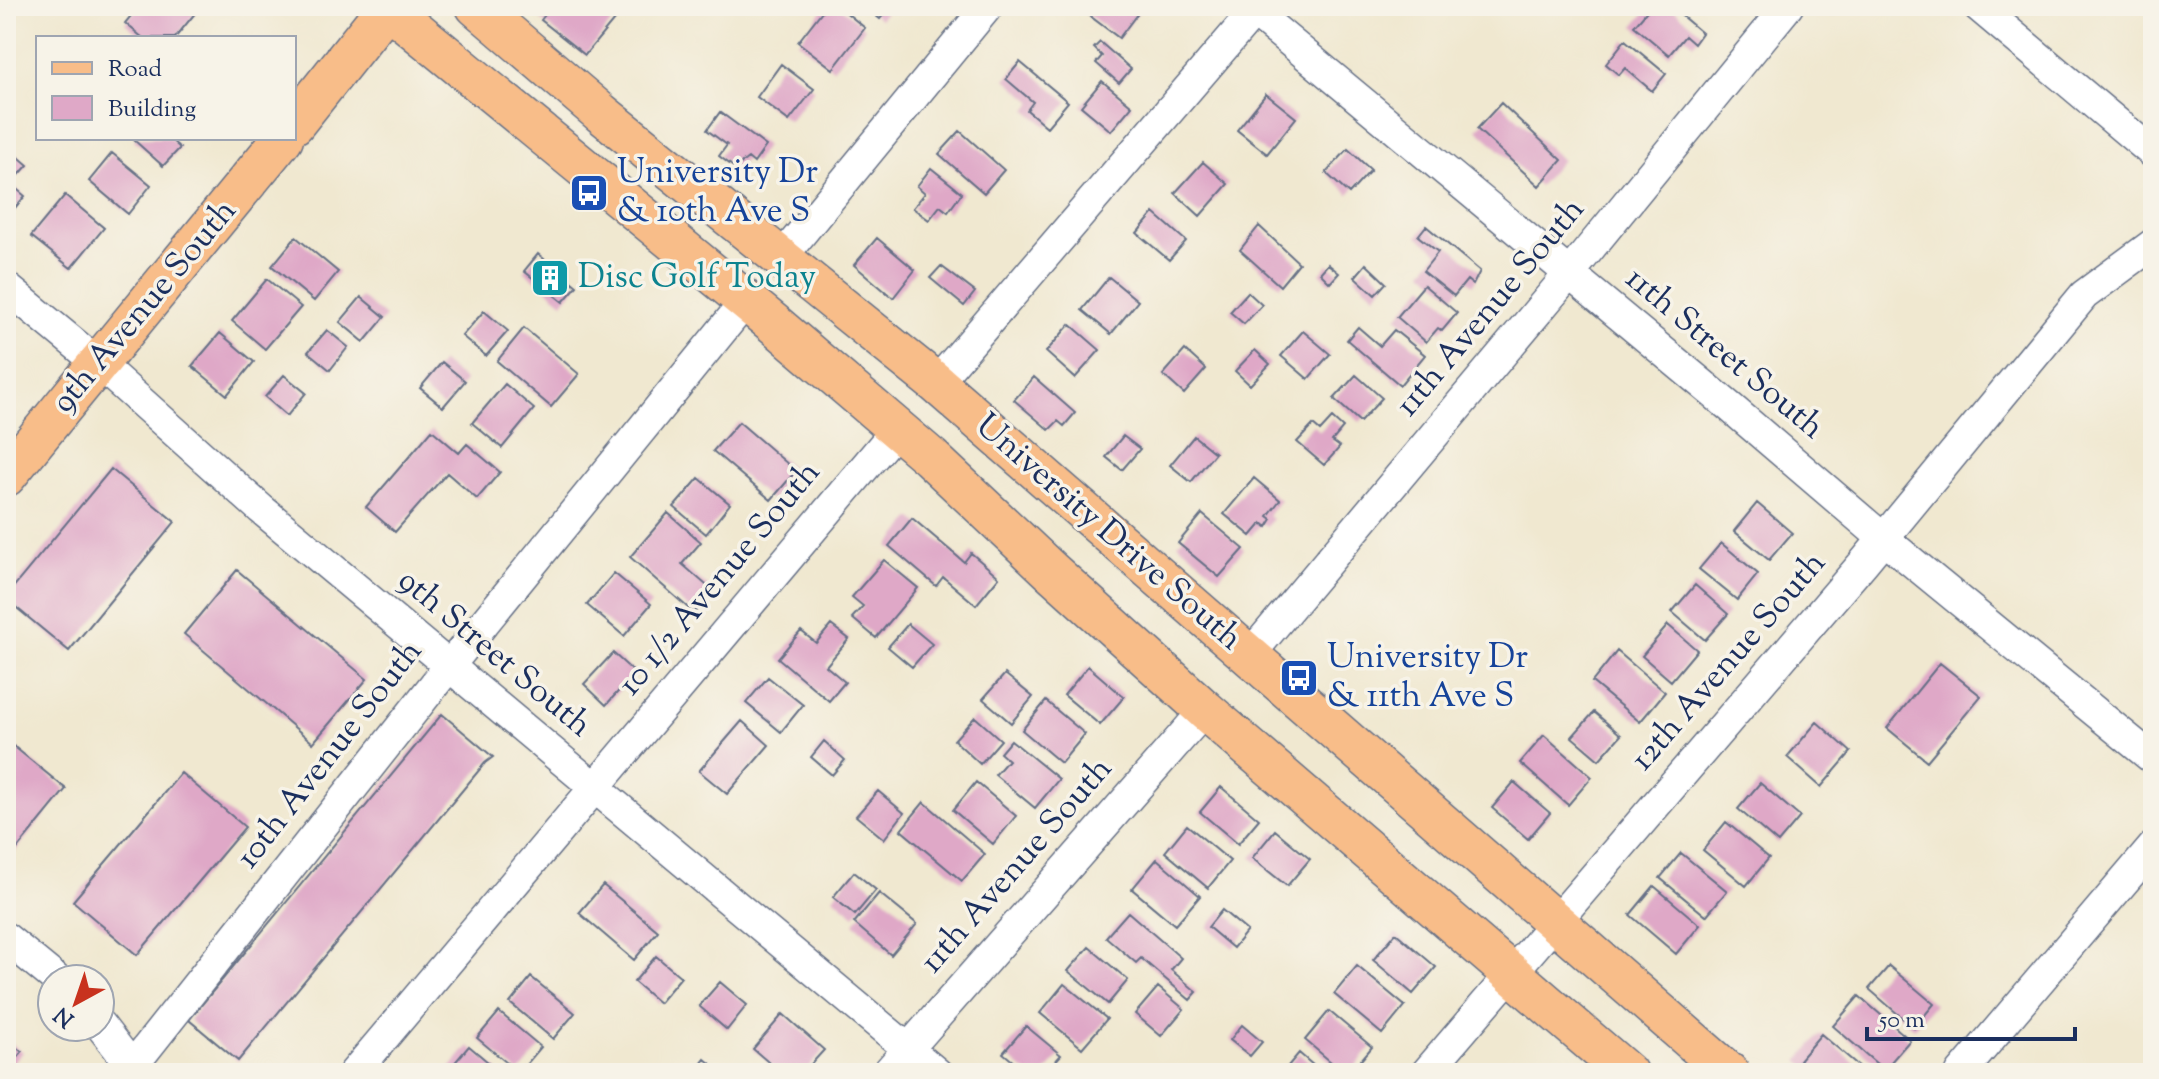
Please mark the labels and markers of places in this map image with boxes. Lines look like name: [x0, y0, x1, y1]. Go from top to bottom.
place label: University Dr & 10th Ave S: [617, 149, 818, 237]
bus stop icon: University Dr & 10th Ave S: [568, 172, 610, 214]
place label: Disc Golf Today: [578, 254, 816, 303]
building icon: Disc Golf Today: [529, 257, 571, 299]
place label: University Dr & 11th Ave S: [1327, 634, 1528, 722]
bus stop icon: University Dr & 11th Ave S: [1278, 657, 1320, 699]

